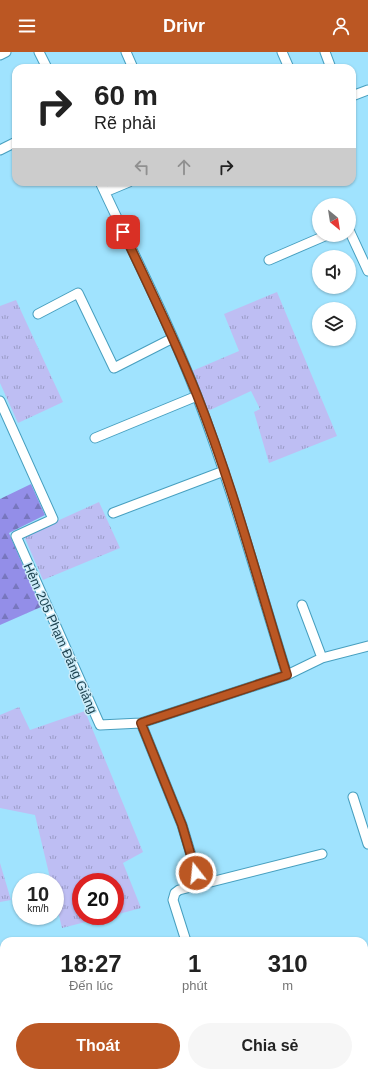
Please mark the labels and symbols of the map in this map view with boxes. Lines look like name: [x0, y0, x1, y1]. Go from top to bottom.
north arrow: [312, 198, 356, 242]
pin: [106, 215, 140, 249]
street label: Hẻm 205 Phạm Đăng Giảng: [20, 561, 101, 716]
position arrow: [175, 852, 217, 894]
speed limit sign: 20: [72, 873, 124, 925]

